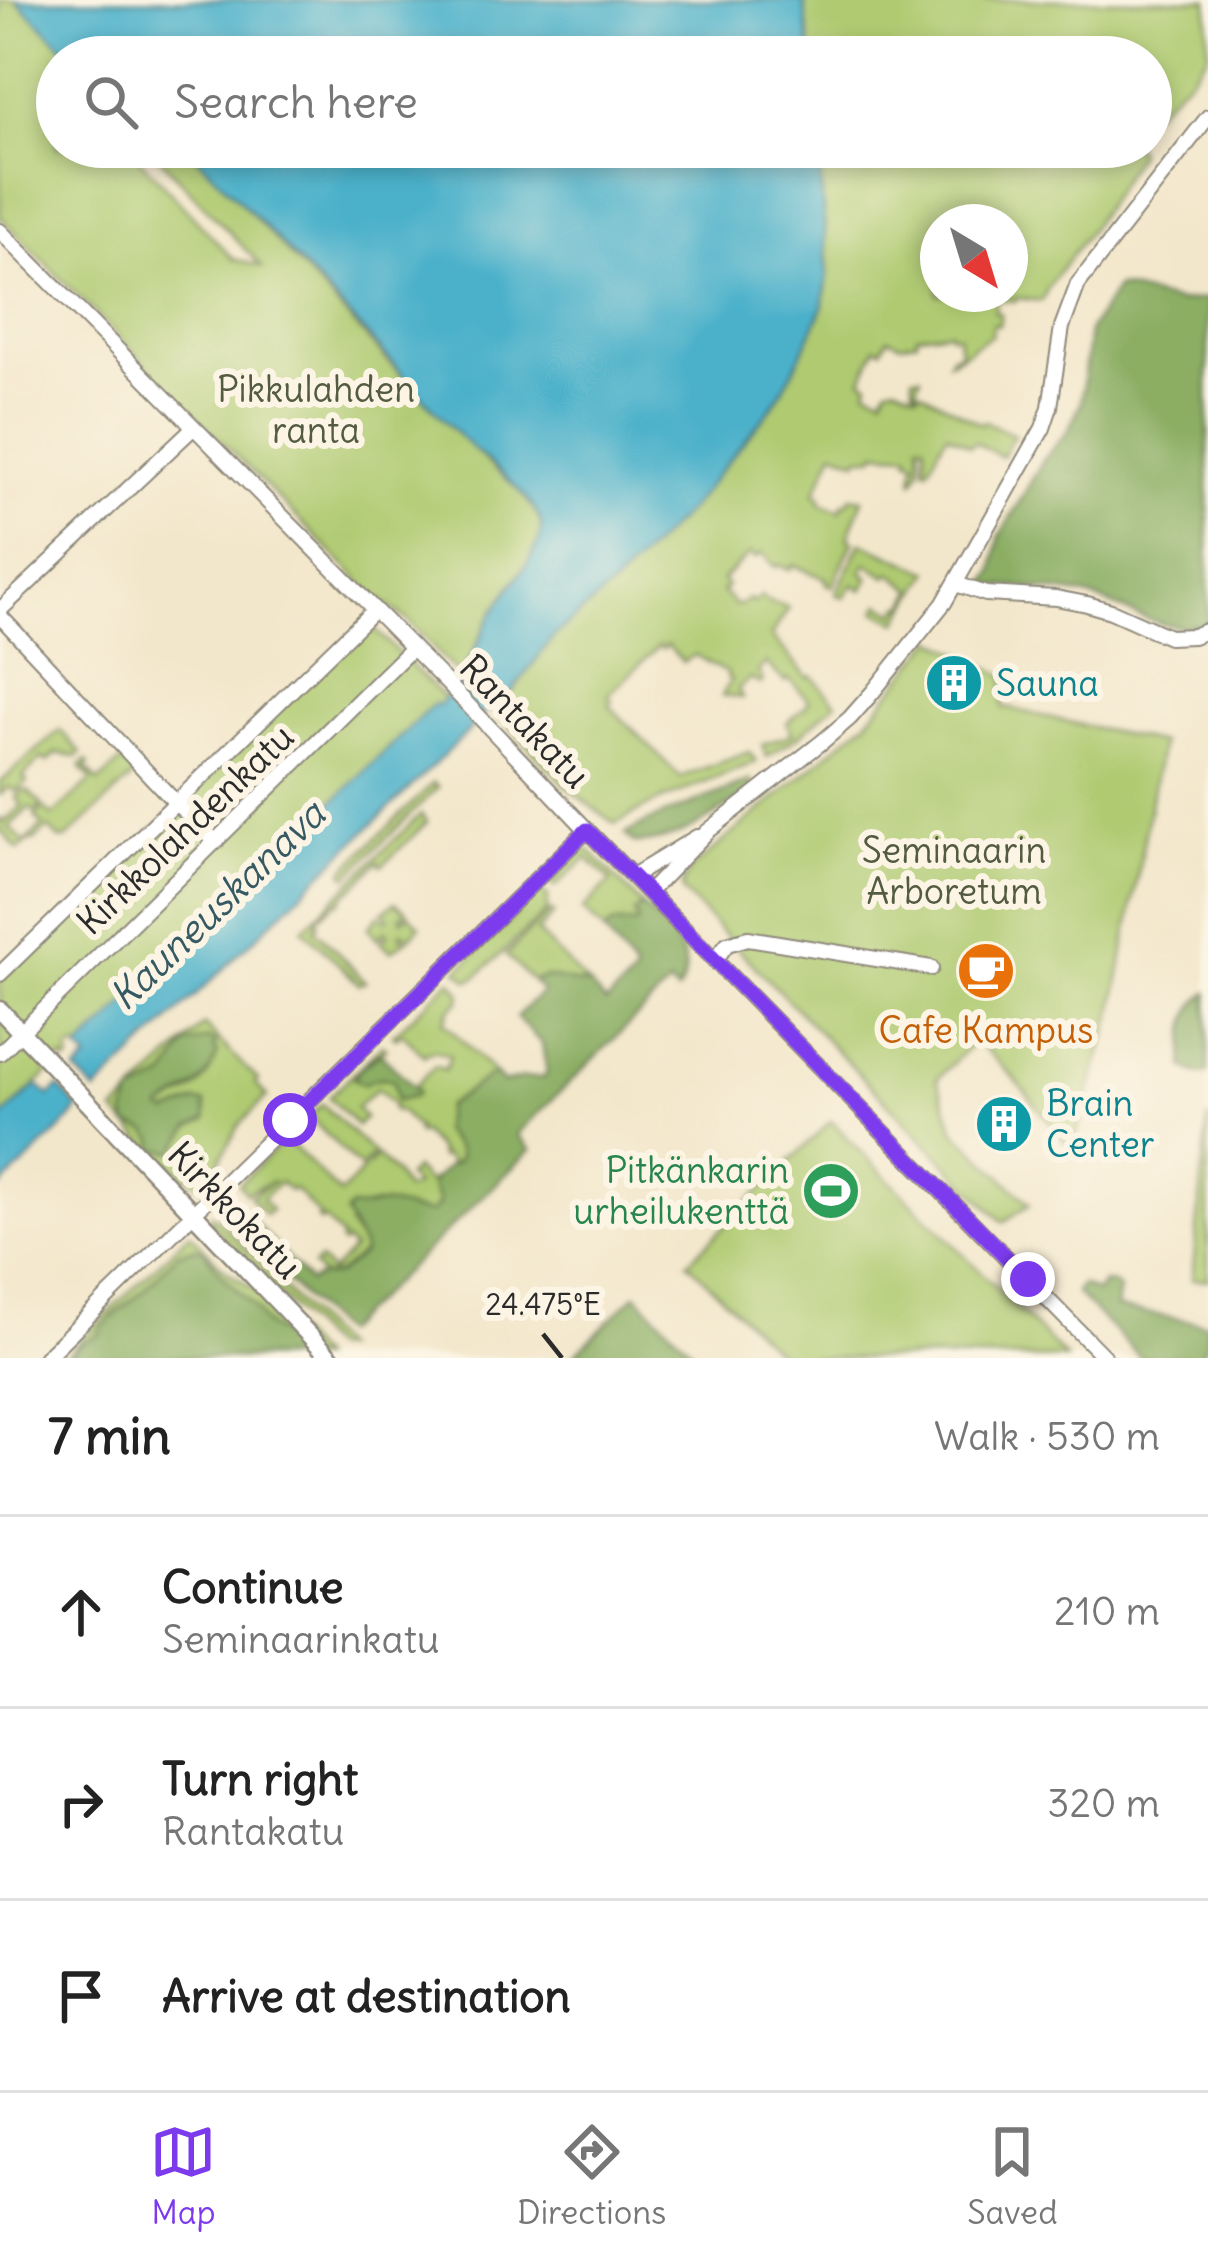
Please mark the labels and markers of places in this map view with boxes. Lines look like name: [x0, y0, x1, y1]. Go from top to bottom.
building icon: Sauna: [923, 652, 985, 714]
place label: Sauna: [996, 661, 1099, 706]
cafe icon: Cafe Kampus: [955, 940, 1017, 1002]
place label: Cafe Kampus: [879, 1008, 1093, 1053]
place label: Brain Center: [1046, 1081, 1155, 1167]
building icon: Brain Center: [973, 1093, 1035, 1155]
place label: Pitkänkarin urheilukenttä: [573, 1148, 789, 1234]
sports icon: Pitkänkarin urheilukenttä: [800, 1160, 862, 1222]

